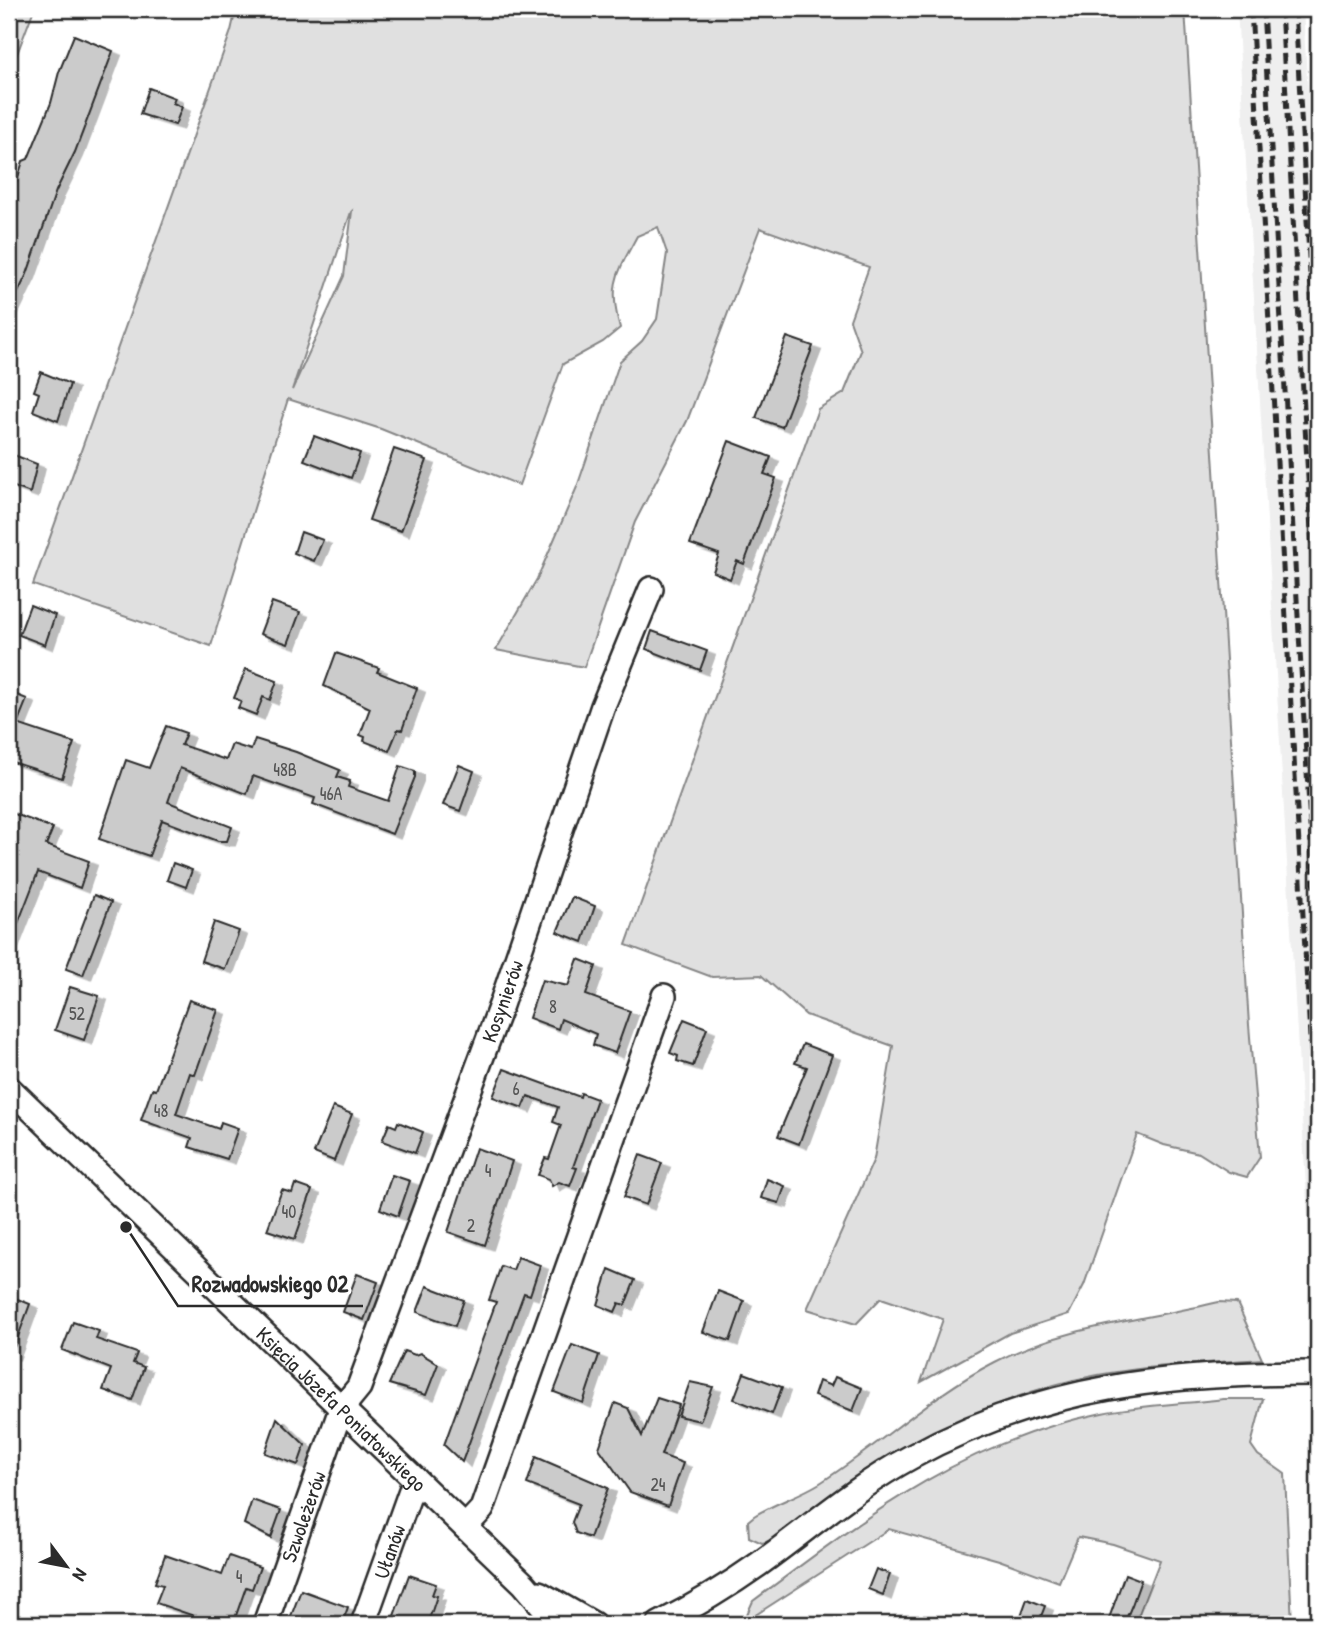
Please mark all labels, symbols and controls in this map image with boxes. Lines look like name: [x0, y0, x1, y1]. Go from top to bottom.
house number: 48B: [273, 757, 297, 782]
house number: 46A: [320, 781, 343, 806]
street label: Kosynierów: [474, 956, 530, 1046]
house number: 8: [549, 994, 557, 1019]
house number: 52: [69, 1001, 86, 1026]
house number: 6: [512, 1076, 520, 1101]
house number: 48: [154, 1098, 168, 1123]
house number: 4: [485, 1158, 492, 1183]
house number: 40: [282, 1199, 296, 1224]
house number: 2: [467, 1213, 476, 1238]
callout: Rozwadowskiego 02: [178, 1262, 363, 1306]
text: Rozwadowskiego 02: [192, 1268, 349, 1300]
street label: Księcia Józefa Poniatowskiego: [250, 1319, 433, 1498]
street label: Szwoleżerów: [274, 1467, 332, 1566]
house number: 24: [650, 1472, 666, 1497]
street label: Ułanów: [366, 1520, 412, 1583]
north arrow: [32, 1532, 102, 1602]
text: N: [67, 1564, 94, 1586]
house number: 4: [236, 1564, 243, 1589]

